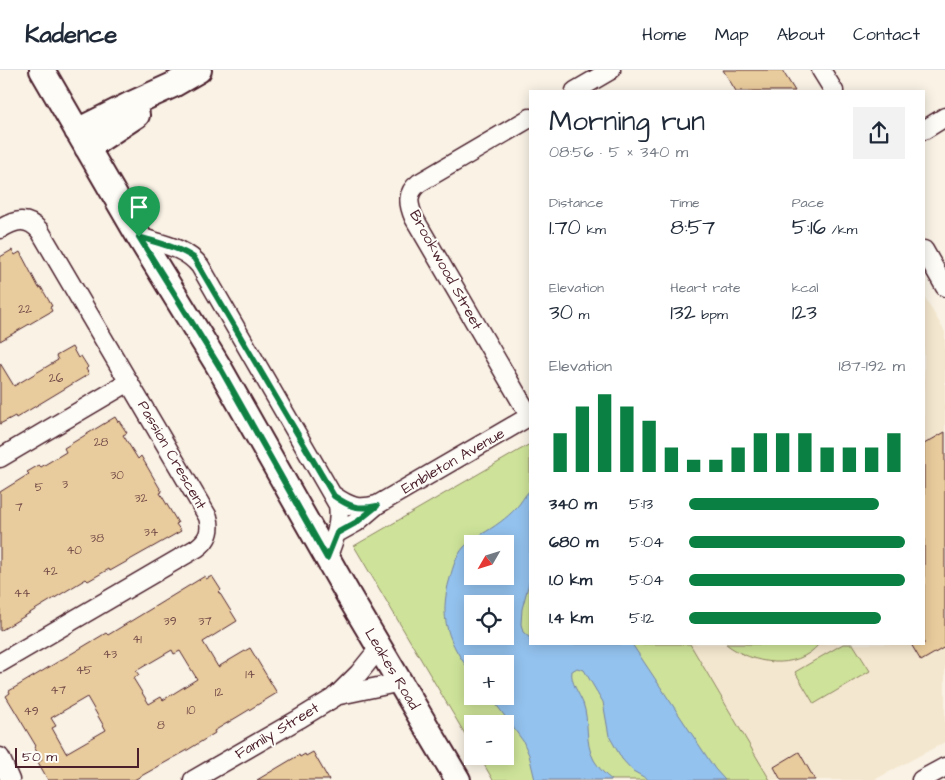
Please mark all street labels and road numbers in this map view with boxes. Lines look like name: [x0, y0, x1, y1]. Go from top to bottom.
street label: Brookwood Street: [404, 206, 488, 334]
street label: Passion Crescent: [132, 397, 212, 513]
street label: Embleton Avenue: [397, 423, 509, 499]
street label: Leakes Road: [359, 624, 425, 714]
street label: Family Street: [231, 698, 324, 765]

